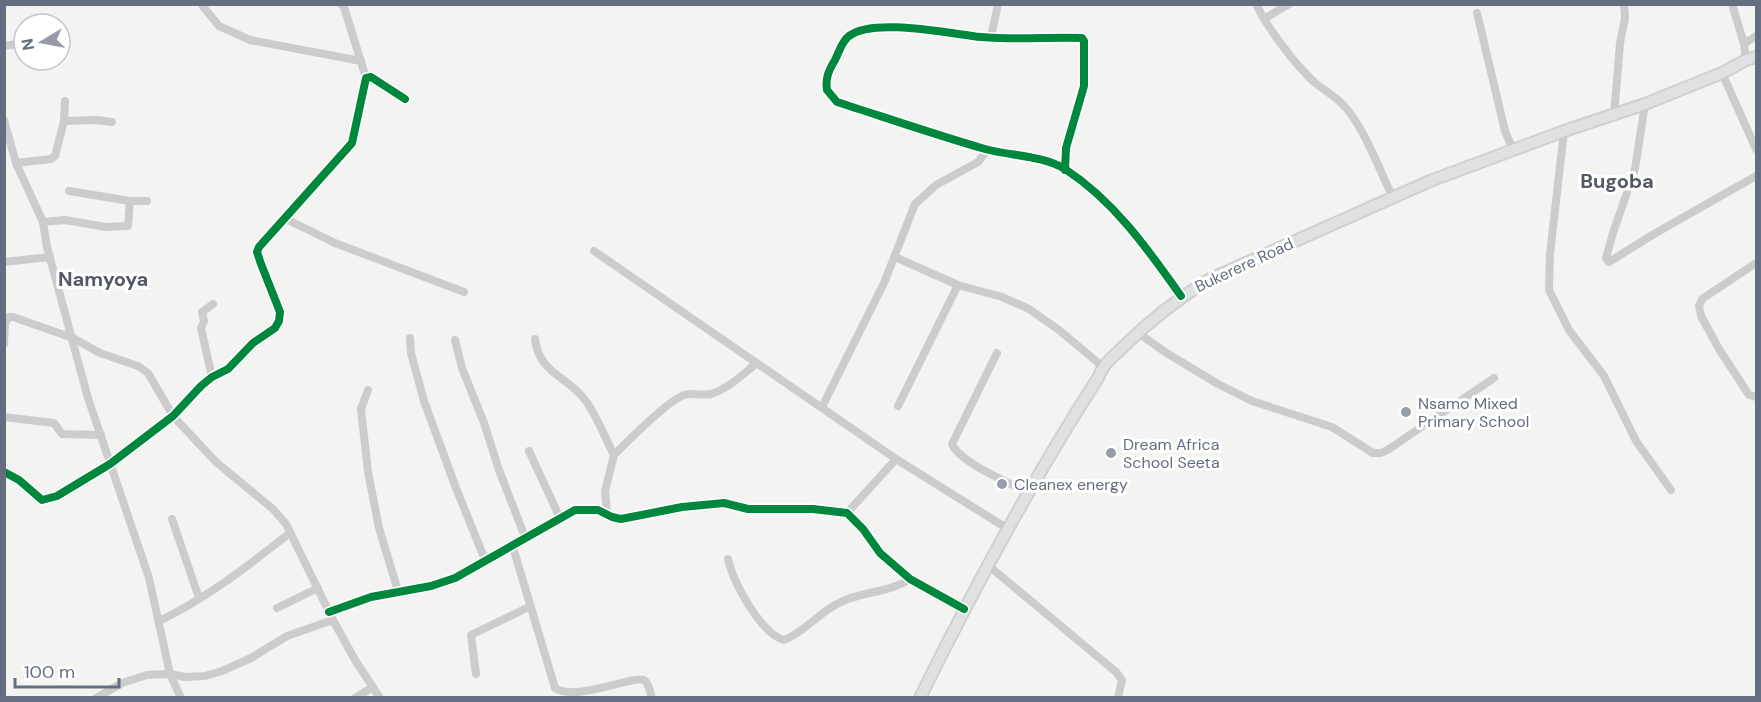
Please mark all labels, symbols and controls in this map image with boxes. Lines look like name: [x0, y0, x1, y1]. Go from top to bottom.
north arrow: [12, 12, 72, 72]
text: N: [16, 37, 39, 52]
district label: Bugoba: [1580, 168, 1654, 194]
street label: Bukerere Road: [1191, 233, 1297, 297]
district label: Namyoya: [58, 266, 148, 292]
place label: Nsamo Mixed Primary School: [1418, 393, 1529, 432]
marker: Nsamo Mixed Primary School: [1399, 405, 1413, 419]
place label: Dream Africa School Seeta: [1123, 434, 1220, 473]
marker: Dream Africa School Seeta: [1104, 446, 1118, 460]
place label: Cleanex energy: [1014, 474, 1128, 495]
marker: Cleanex energy: [995, 477, 1009, 491]
scale bar: [15, 651, 118, 689]
text: 100 m: [24, 660, 75, 684]

